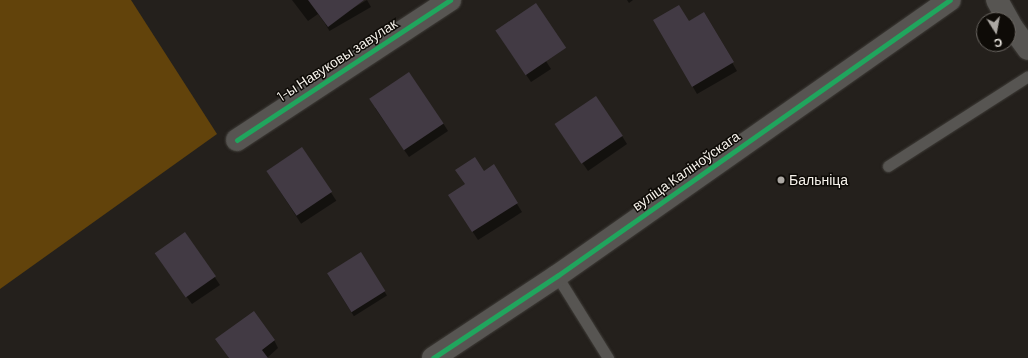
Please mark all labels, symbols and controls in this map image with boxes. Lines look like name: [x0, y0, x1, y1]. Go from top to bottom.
north arrow: [976, 12, 1016, 52]
street label: 1-ы Навуковы завулак: [274, 15, 400, 105]
text: С: [993, 36, 1003, 50]
street label: вуліца Каліноўскага: [629, 128, 743, 214]
place label: Бальніца: [789, 172, 848, 188]
marker: Бальніца: [776, 175, 786, 185]

